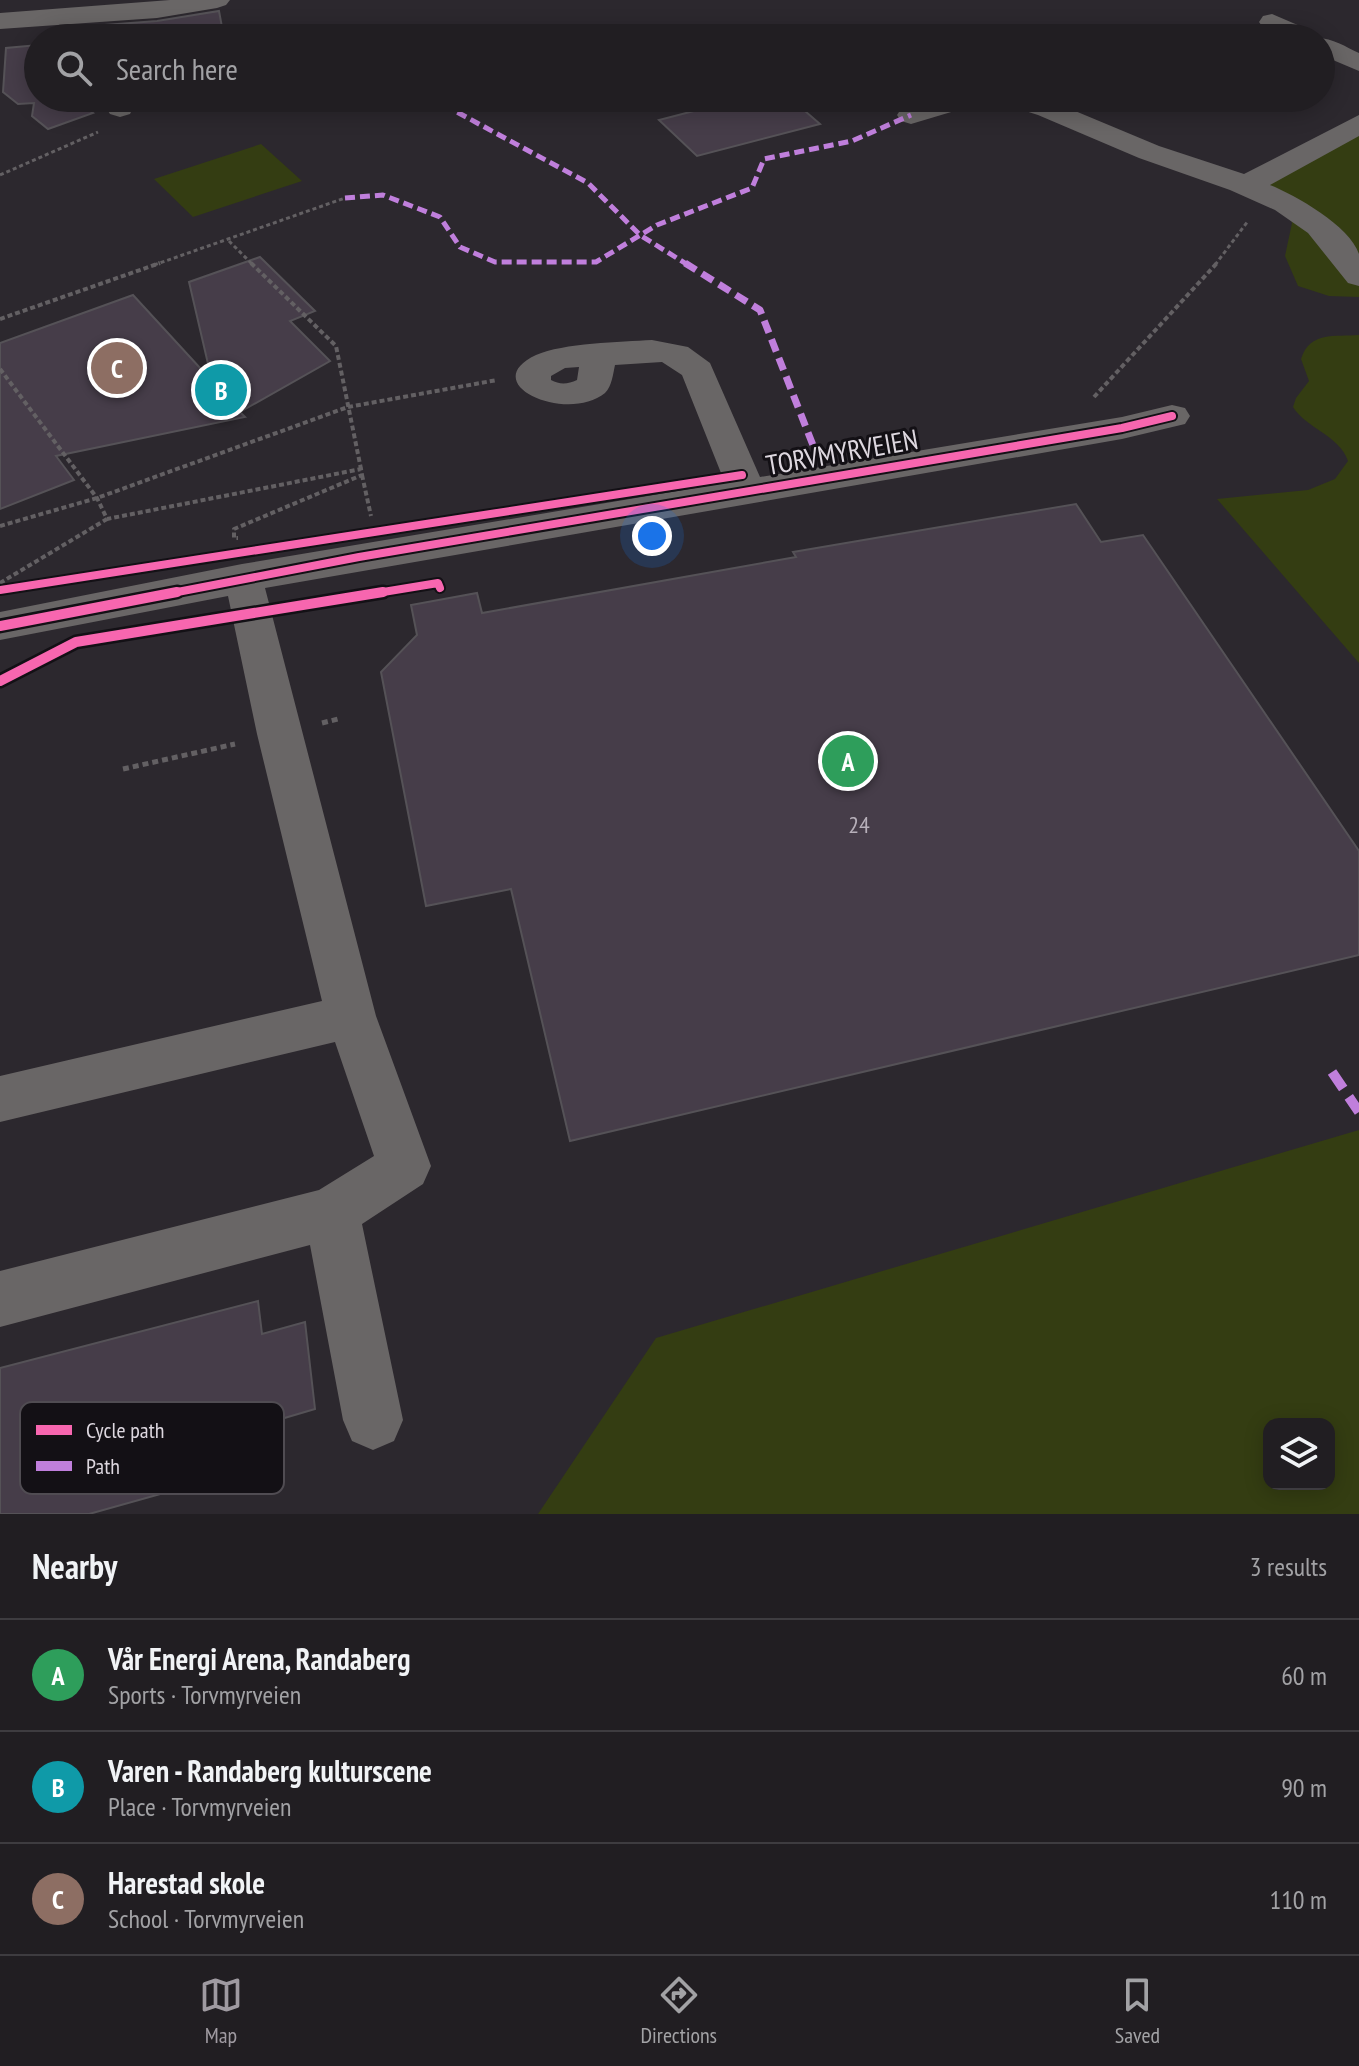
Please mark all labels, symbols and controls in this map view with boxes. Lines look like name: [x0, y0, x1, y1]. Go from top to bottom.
search box: [24, 24, 1335, 112]
icon: search: [52, 46, 96, 90]
text: Search here: [116, 49, 238, 88]
pin: C: [91, 338, 143, 398]
pin: B: [195, 360, 247, 420]
street label: TORVMYRVEIEN: [763, 420, 921, 483]
your location: [632, 516, 672, 556]
pin: A: [822, 731, 874, 791]
house number: 24: [848, 809, 870, 840]
legend: [20, 1402, 284, 1494]
text: Cycle path: [86, 1416, 164, 1444]
map controls: [1263, 1418, 1335, 1490]
button: layers: [1263, 1418, 1335, 1490]
text: Path: [86, 1452, 120, 1480]
text: Nearby: [32, 1544, 117, 1588]
text: 3 results: [1250, 1550, 1327, 1583]
text: Vår Energi Arena, Randaberg: [108, 1639, 410, 1678]
text: A: [51, 1659, 65, 1692]
text: 60 m: [1281, 1659, 1327, 1692]
text: Sports · Torvmyrveien: [108, 1678, 301, 1711]
text: Varen - Randaberg kulturscene: [108, 1751, 432, 1790]
text: B: [52, 1771, 64, 1804]
text: 90 m: [1281, 1771, 1327, 1804]
text: Place · Torvmyrveien: [108, 1790, 291, 1823]
text: Harestad skole: [108, 1863, 265, 1902]
text: C: [52, 1883, 64, 1916]
text: 110 m: [1269, 1883, 1327, 1916]
text: School · Torvmyrveien: [108, 1902, 304, 1935]
tab: Map: [199, 1973, 243, 2049]
tab: Directions: [641, 1973, 717, 2049]
tab: Saved: [1115, 1973, 1160, 2049]

